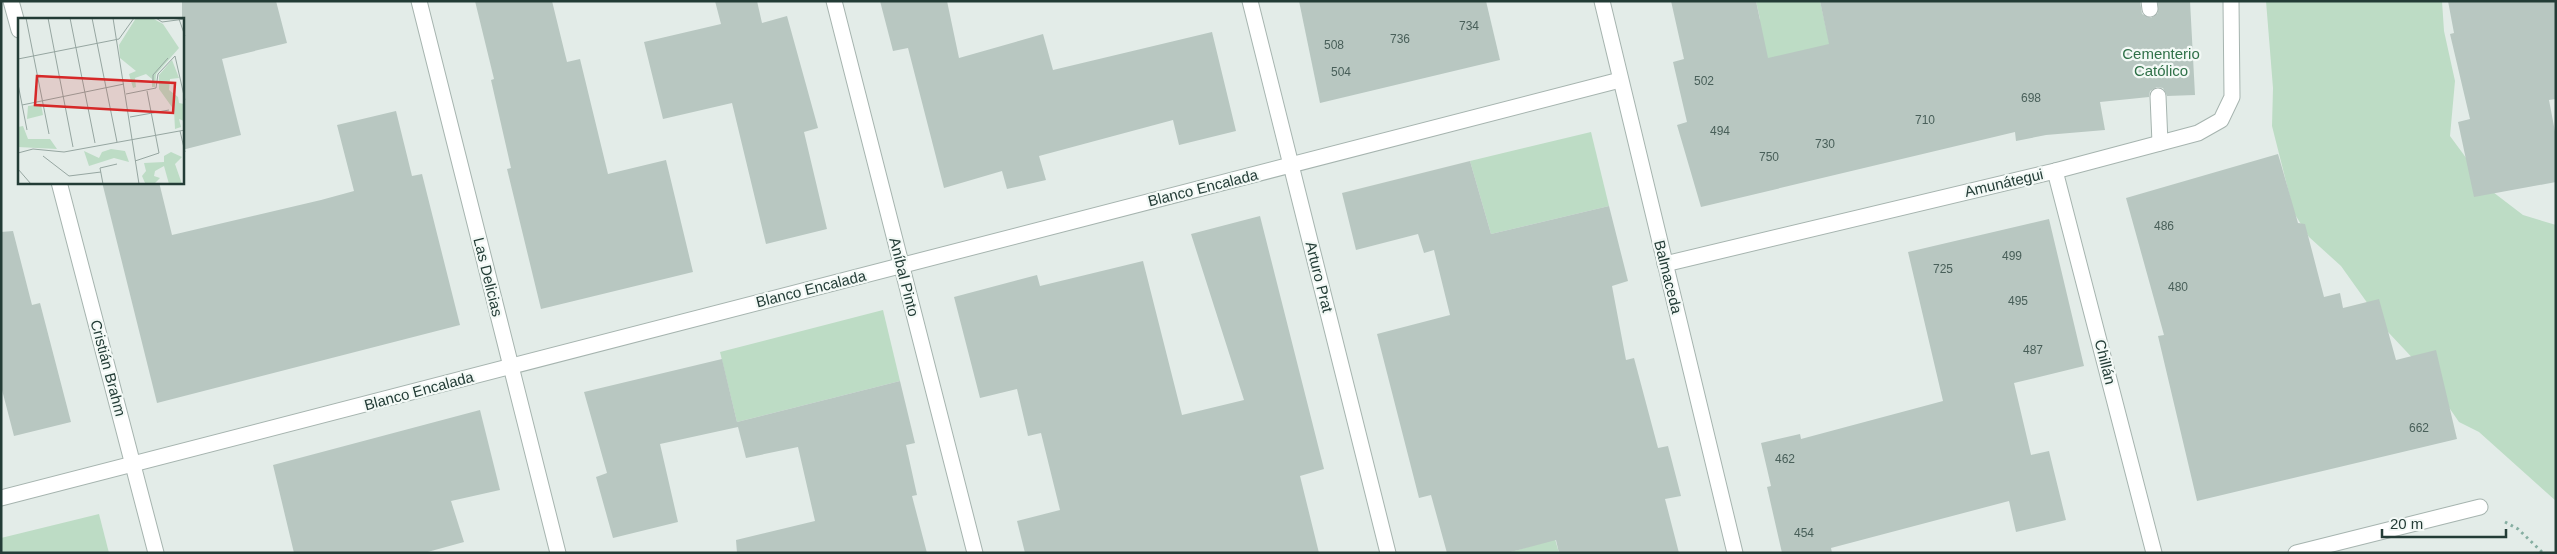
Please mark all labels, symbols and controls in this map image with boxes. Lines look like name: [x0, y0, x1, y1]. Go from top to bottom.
inset map: [18, 18, 184, 184]
house number: 734: [1459, 19, 1479, 33]
house number: 736: [1390, 32, 1410, 46]
house number: 508: [1324, 38, 1344, 52]
park label: Cementerio Católico: [2122, 45, 2200, 79]
house number: 504: [1331, 65, 1351, 79]
house number: 502: [1694, 74, 1714, 88]
house number: 698: [2021, 91, 2041, 105]
house number: 710: [1915, 113, 1935, 127]
house number: 494: [1710, 124, 1730, 138]
house number: 730: [1815, 137, 1835, 151]
house number: 750: [1759, 150, 1779, 164]
street label: Blanco Encalada: [1146, 165, 1260, 209]
street label: Amunátegui: [1963, 165, 2045, 200]
house number: 486: [2154, 219, 2174, 233]
street label: Las Delicias: [470, 236, 507, 318]
street label: Aníbal Pinto: [886, 236, 923, 318]
street label: Balmaceda: [1651, 238, 1686, 316]
street label: Arturo Prat: [1302, 240, 1337, 315]
house number: 499: [2002, 249, 2022, 263]
house number: 725: [1933, 262, 1953, 276]
street label: Blanco Encalada: [754, 266, 868, 310]
house number: 480: [2168, 280, 2188, 294]
house number: 495: [2008, 294, 2028, 308]
street label: Cristián Brahm: [87, 318, 130, 418]
street label: Chillán: [2092, 338, 2119, 386]
house number: 487: [2023, 343, 2043, 357]
street label: Blanco Encalada: [362, 368, 476, 413]
house number: 662: [2409, 421, 2429, 435]
house number: 462: [1775, 452, 1795, 466]
scale bar: [2382, 506, 2506, 538]
text: 20 m: [2390, 515, 2423, 532]
house number: 454: [1794, 526, 1814, 540]

